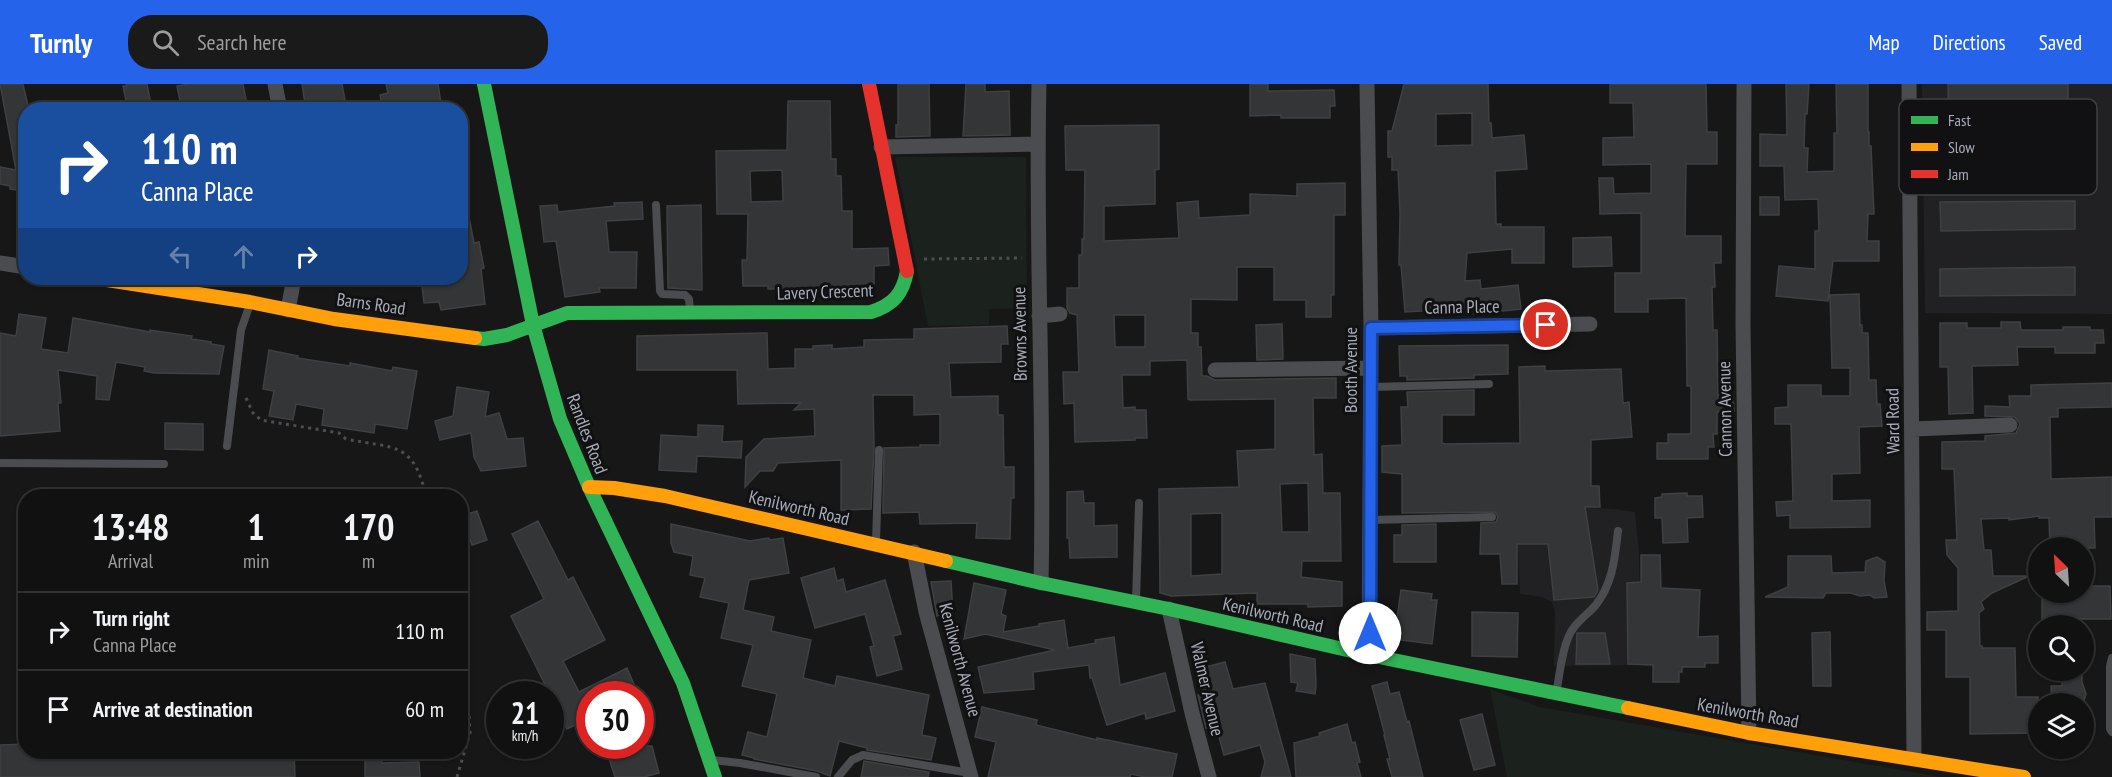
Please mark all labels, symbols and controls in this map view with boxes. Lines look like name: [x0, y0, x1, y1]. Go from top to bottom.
search box: [128, 15, 548, 69]
text: Turnly: [30, 24, 92, 61]
icon: search: [149, 26, 182, 59]
text: Search here: [197, 28, 287, 56]
text: Map: [1869, 29, 1900, 56]
text: Directions: [1933, 29, 2006, 56]
text: Saved: [2039, 29, 2082, 56]
legend: [1899, 99, 2097, 195]
text: Fast: [1948, 110, 1971, 130]
text: 110 m: [141, 121, 238, 176]
icon: right: [42, 126, 120, 204]
text: Slow: [1948, 137, 1975, 157]
text: Jam: [1947, 164, 1969, 184]
text: Canna Place: [141, 174, 254, 208]
icon: left: [164, 240, 197, 273]
icon: ahead: [227, 240, 260, 273]
icon: right: [290, 240, 323, 273]
street label: Lavery Crescent: [776, 278, 874, 305]
street label: Barns Road: [335, 287, 407, 320]
street label: Browns Avenue: [1007, 287, 1032, 381]
street label: Canna Place: [1424, 294, 1500, 319]
pin: [1520, 299, 1571, 350]
icon: arrive: [1529, 308, 1562, 341]
street label: Booth Avenue: [1339, 327, 1362, 413]
street label: Cannon Avenue: [1712, 361, 1737, 457]
street label: Ward Road: [1880, 388, 1905, 454]
street label: Randles Road: [562, 391, 613, 477]
street label: Kenilworth Road: [747, 485, 852, 530]
text: 13:48: [92, 503, 169, 550]
text: 1: [247, 503, 265, 550]
text: 170: [343, 503, 394, 550]
north arrow: [2028, 537, 2094, 603]
map controls: [2028, 537, 2094, 759]
text: Arrival: [108, 548, 153, 574]
text: min: [243, 548, 269, 574]
text: m: [362, 548, 375, 574]
street label: Kenilworth Road: [1221, 592, 1326, 637]
street label: Kenilworth Avenue: [934, 600, 987, 719]
position arrow: [1338, 601, 1402, 665]
text: Turn right: [93, 604, 170, 632]
icon: right: [42, 615, 75, 648]
button: search: [2028, 615, 2094, 681]
text: 110 m: [395, 617, 444, 645]
text: Canna Place: [93, 632, 176, 658]
street label: Walmer Avenue: [1186, 640, 1229, 738]
speed limit sign: 30: [576, 681, 654, 759]
street label: Kenilworth Road: [1696, 692, 1801, 733]
icon: arrive: [42, 693, 75, 726]
text: 21: [511, 693, 539, 732]
button: layers: [2028, 693, 2094, 759]
text: Arrive at destination: [93, 695, 253, 723]
text: 60 m: [405, 695, 444, 723]
text: km/h: [512, 726, 538, 745]

